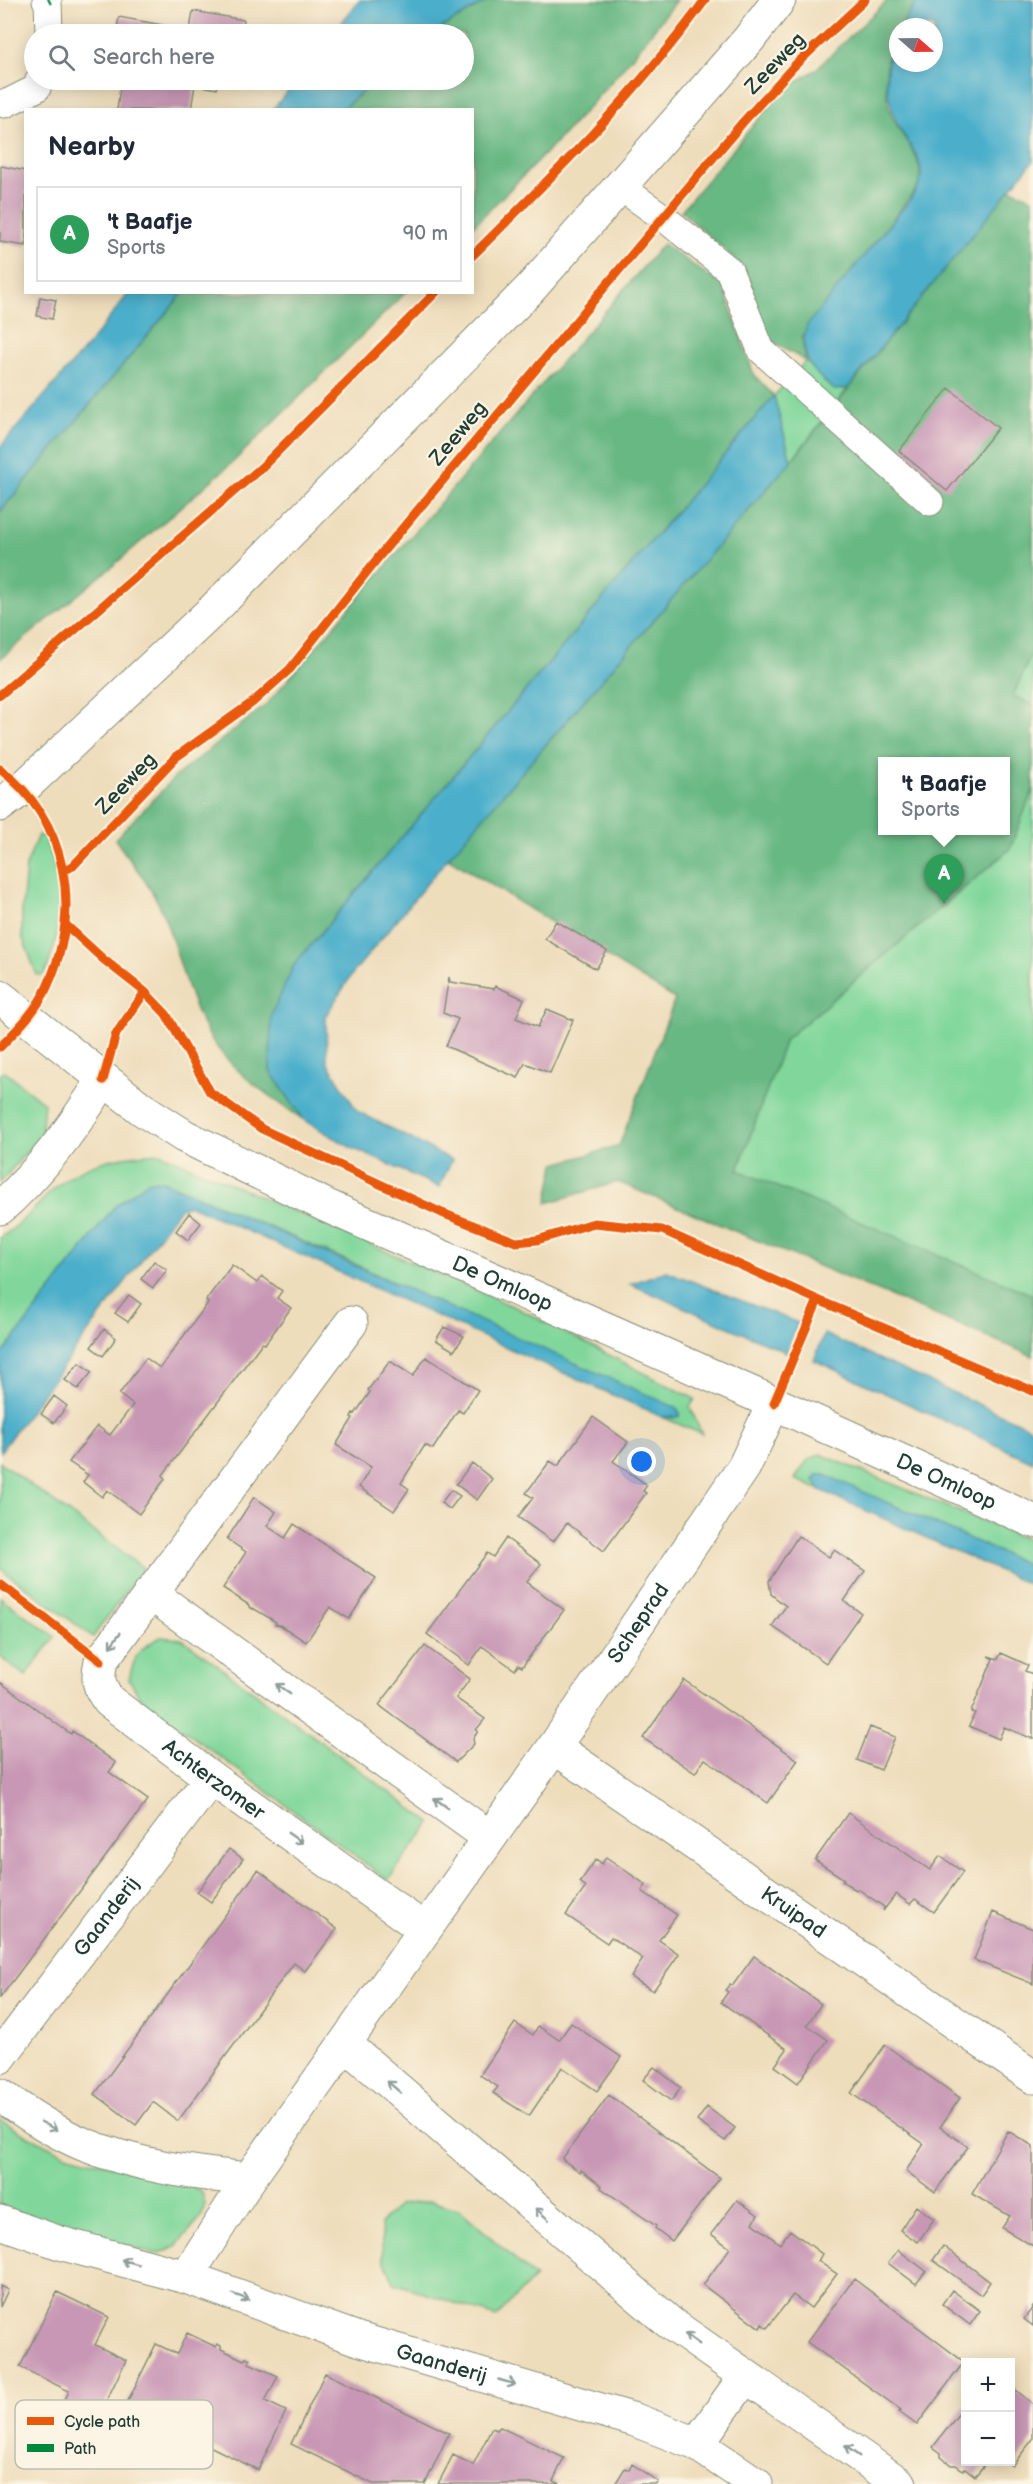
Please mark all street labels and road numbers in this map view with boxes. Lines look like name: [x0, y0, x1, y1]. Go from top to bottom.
street label: Zeeweg: [739, 27, 811, 100]
street label: Zeeweg: [424, 396, 492, 471]
street label: Zeeweg: [90, 747, 162, 820]
street label: De Omloop: [448, 1251, 557, 1317]
street label: De Omloop: [892, 1448, 1000, 1516]
street label: Scheprad: [602, 1579, 674, 1668]
street label: Achterzomer: [158, 1734, 270, 1826]
street label: Gaanderij: [68, 1872, 145, 1962]
street label: Kruipad: [756, 1881, 831, 1944]
street label: Gaanderij: [393, 2339, 490, 2389]

